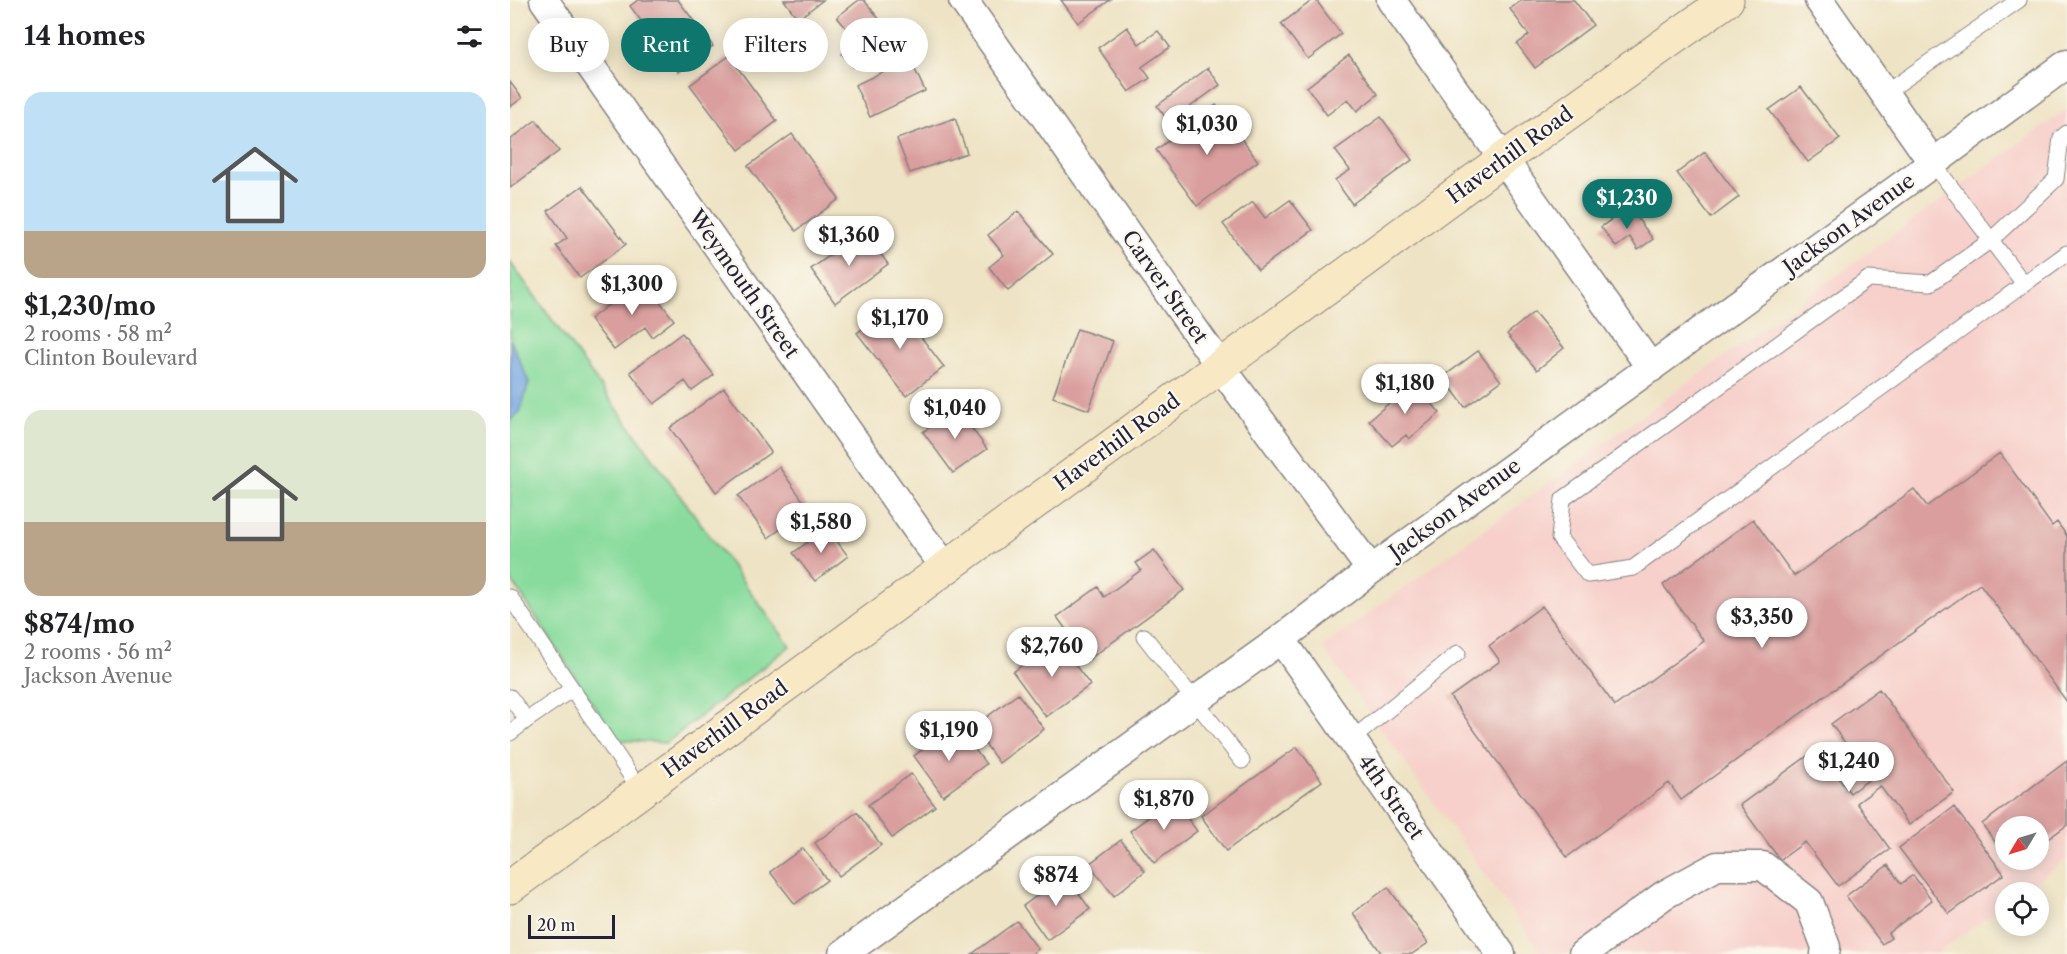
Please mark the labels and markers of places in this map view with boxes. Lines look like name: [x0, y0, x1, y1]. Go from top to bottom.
pin: $1,030: [1158, 105, 1256, 156]
pin: $1,230: [1578, 179, 1676, 230]
pin: $1,360: [800, 216, 898, 267]
pin: $1,300: [583, 265, 681, 316]
pin: $1,170: [851, 299, 949, 350]
pin: $1,180: [1356, 364, 1454, 415]
pin: $1,040: [906, 389, 1004, 440]
pin: $1,580: [772, 503, 870, 554]
pin: $3,350: [1713, 598, 1811, 649]
pin: $2,760: [1003, 627, 1101, 678]
pin: $1,190: [900, 711, 998, 762]
pin: $1,240: [1800, 742, 1898, 793]
pin: $1,870: [1115, 780, 1213, 831]
pin: $874: [1020, 856, 1092, 907]

